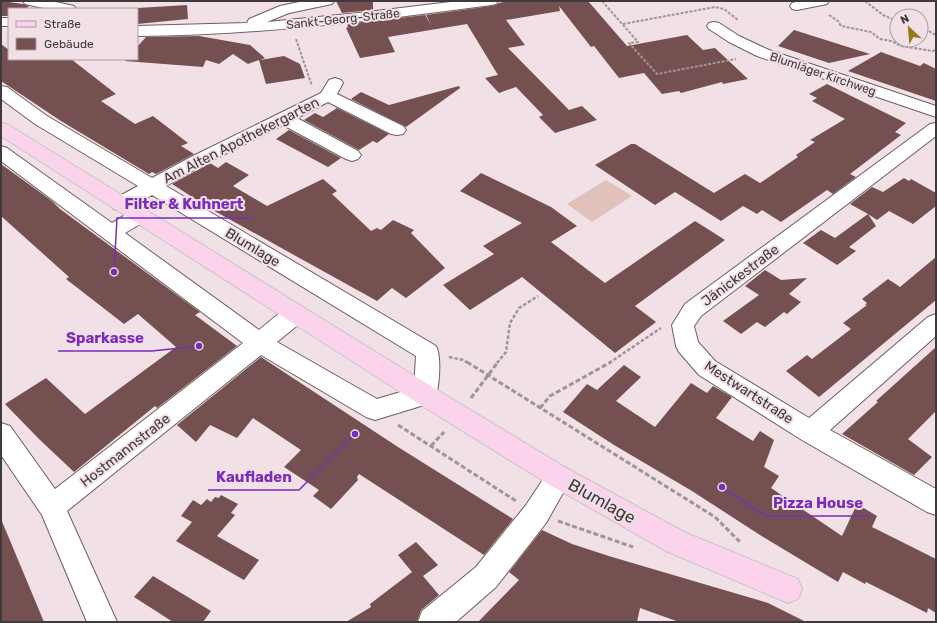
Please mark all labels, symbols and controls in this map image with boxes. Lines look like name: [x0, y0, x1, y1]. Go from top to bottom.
street label: Sankt-Georg-Straße: [286, 6, 401, 32]
legend: [8, 8, 138, 60]
north arrow: [889, 8, 929, 48]
text: N: [898, 12, 911, 27]
text: Straße: [44, 17, 81, 31]
text: Gebäude: [44, 37, 94, 51]
street label: Blumläger Kirchweg: [768, 49, 878, 99]
street label: Am Alten Apothekergarten: [160, 94, 322, 187]
callout: Filter & Kuhnert: [117, 191, 252, 218]
text: Filter & Kuhnert: [124, 195, 244, 213]
street label: Blumlage: [222, 224, 283, 270]
street label: Jänickestraße: [698, 241, 782, 310]
callout: Sparkasse: [58, 324, 152, 351]
text: Sparkasse: [66, 329, 144, 347]
street label: Mestwartstraße: [701, 357, 797, 428]
street label: Hostmannstraße: [77, 410, 174, 491]
callout: Kaufladen: [208, 463, 299, 490]
text: Kaufladen: [216, 468, 292, 486]
street label: Blumlage: [565, 474, 639, 528]
callout: Pizza House: [765, 489, 871, 516]
text: Pizza House: [773, 494, 863, 512]

